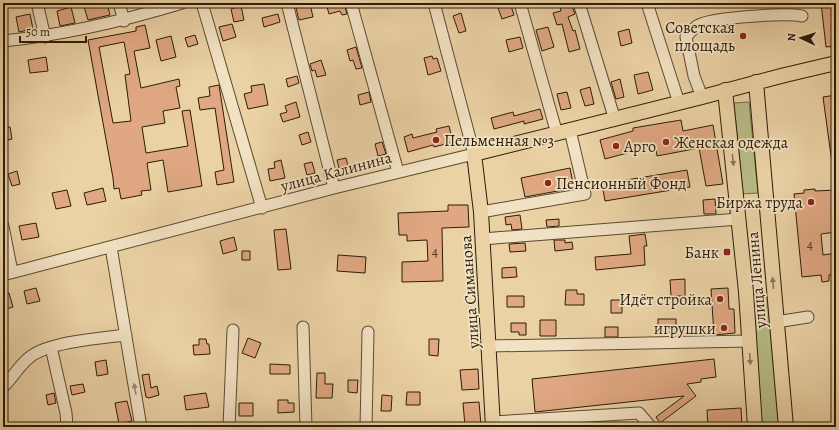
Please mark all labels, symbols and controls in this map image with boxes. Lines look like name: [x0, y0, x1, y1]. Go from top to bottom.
place label: Советская площадь: [665, 17, 735, 57]
scale bar: [20, 18, 86, 44]
north arrow: [781, 18, 821, 58]
text: 50 m: [26, 24, 50, 40]
marker: Советская площадь: [738, 31, 748, 41]
text: N: [784, 33, 799, 42]
place label: Пельменная №3: [444, 130, 554, 152]
place label: Женская одежда: [674, 132, 789, 154]
marker: Пельменная №3: [431, 135, 441, 145]
place label: Арго: [623, 136, 656, 158]
marker: Женская одежда: [661, 137, 671, 147]
marker: Арго: [611, 141, 621, 151]
street label: улица Калинина: [277, 146, 395, 198]
one-way arrow: [729, 154, 736, 166]
place label: Пенсионный Фонд: [556, 173, 687, 195]
marker: Пенсионный Фонд: [543, 178, 553, 188]
place label: Биржа труда: [716, 192, 804, 214]
marker: Биржа труда: [806, 197, 816, 207]
street label: улица Ленина: [742, 230, 772, 330]
street label: улица Симанова: [455, 234, 485, 350]
house number: 4: [807, 235, 813, 254]
house number: 4: [432, 242, 438, 261]
place label: Банк: [684, 242, 719, 264]
marker: Банк: [722, 247, 732, 257]
one-way arrow: [769, 277, 776, 289]
place label: Идёт стройка: [619, 289, 713, 311]
marker: Идёт стройка: [715, 294, 725, 304]
place label: игрушки: [654, 318, 716, 340]
marker: игрушки: [719, 323, 729, 333]
one-way arrow: [747, 352, 754, 365]
one-way arrow: [132, 382, 138, 395]

